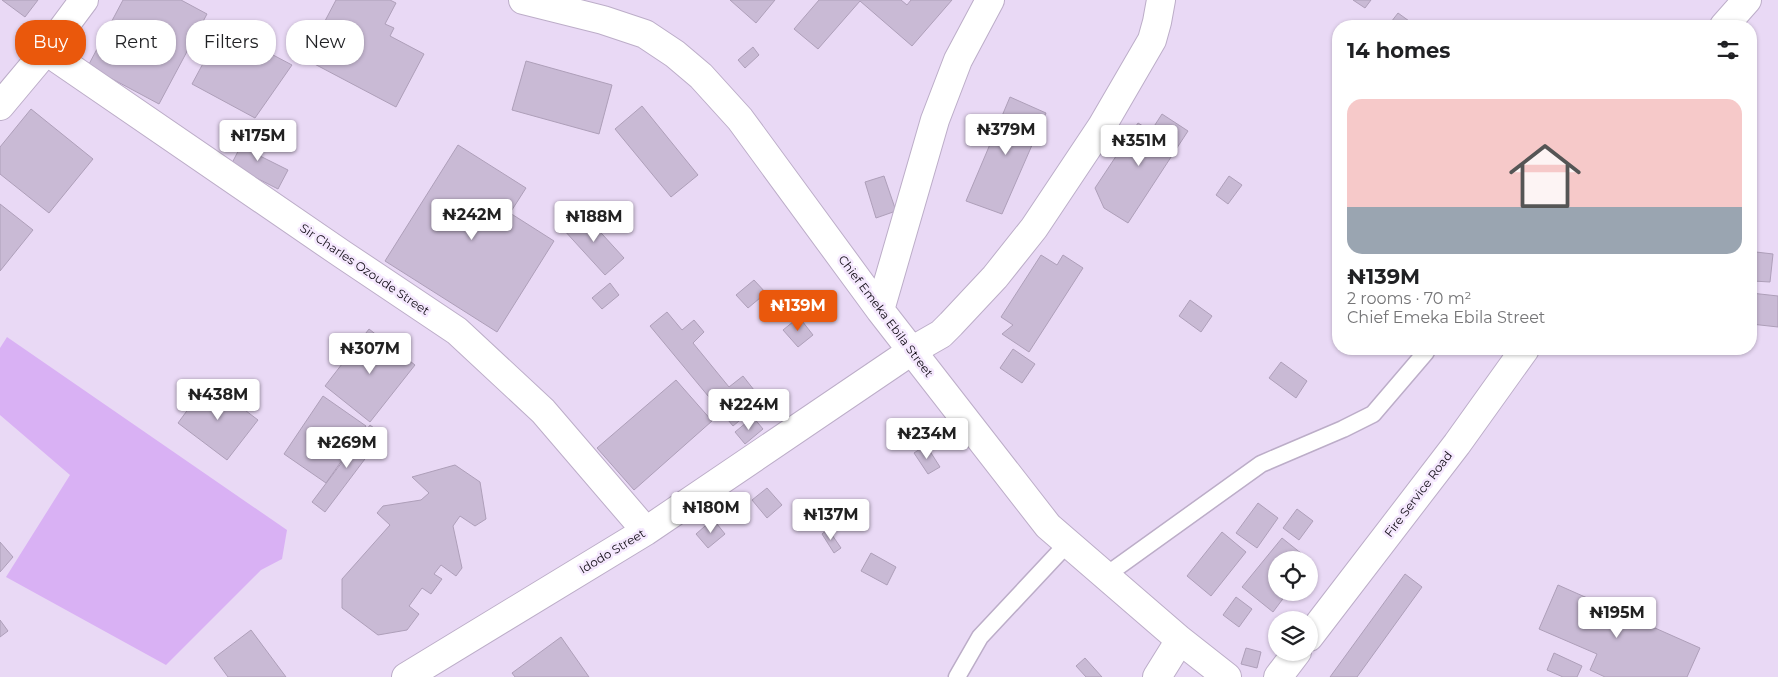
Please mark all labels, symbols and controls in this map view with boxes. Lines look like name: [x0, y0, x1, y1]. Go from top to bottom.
chip: Buy: [15, 20, 86, 65]
chip: Rent: [96, 20, 176, 65]
chip: Filters: [186, 20, 276, 65]
chip: New: [286, 20, 364, 65]
icon: filters: [1714, 36, 1742, 64]
text: 14 homes: [1347, 38, 1451, 63]
pin: ₦379M: [971, 114, 1041, 156]
pin: ₦175M: [223, 120, 293, 162]
text: ₦379M: [976, 120, 1036, 139]
pin: ₦351M: [1104, 124, 1174, 167]
text: ₦175M: [230, 126, 286, 145]
text: ₦351M: [1112, 131, 1166, 150]
icon: home: [1500, 131, 1590, 221]
pin: ₦242M: [437, 198, 507, 241]
pin: ₦188M: [559, 200, 629, 243]
text: ₦242M: [442, 205, 502, 224]
text: ₦188M: [565, 207, 623, 226]
street label: Sir Charles Ozoude Street: [297, 220, 433, 318]
street label: Chief Emeka Ebila Street: [835, 252, 937, 380]
text: ₦139M: [1347, 264, 1420, 289]
text: 2 rooms · 70 m²: [1347, 289, 1472, 308]
pin: ₦139M: [763, 290, 833, 332]
text: ₦139M: [770, 296, 826, 315]
text: Chief Emeka Ebila Street: [1347, 308, 1545, 327]
pin: ₦307M: [335, 332, 405, 375]
text: ₦307M: [340, 339, 400, 358]
pin: ₦438M: [183, 378, 253, 421]
text: ₦438M: [188, 385, 248, 404]
pin: ₦224M: [714, 388, 784, 431]
text: ₦224M: [719, 395, 779, 414]
pin: ₦234M: [892, 418, 962, 460]
text: ₦234M: [897, 424, 957, 443]
pin: ₦269M: [312, 426, 382, 469]
text: ₦269M: [317, 433, 377, 452]
street label: Fire Service Road: [1381, 448, 1455, 540]
pin: ₦180M: [676, 492, 746, 534]
text: ₦180M: [682, 498, 740, 517]
pin: ₦137M: [796, 498, 866, 541]
text: ₦137M: [803, 505, 859, 524]
street label: Idodo Street: [576, 525, 648, 577]
map controls: [1268, 551, 1318, 661]
button: locate: [1268, 551, 1318, 601]
pin: ₦195M: [1582, 596, 1652, 639]
text: ₦195M: [1589, 603, 1645, 622]
button: layers: [1268, 611, 1318, 661]

